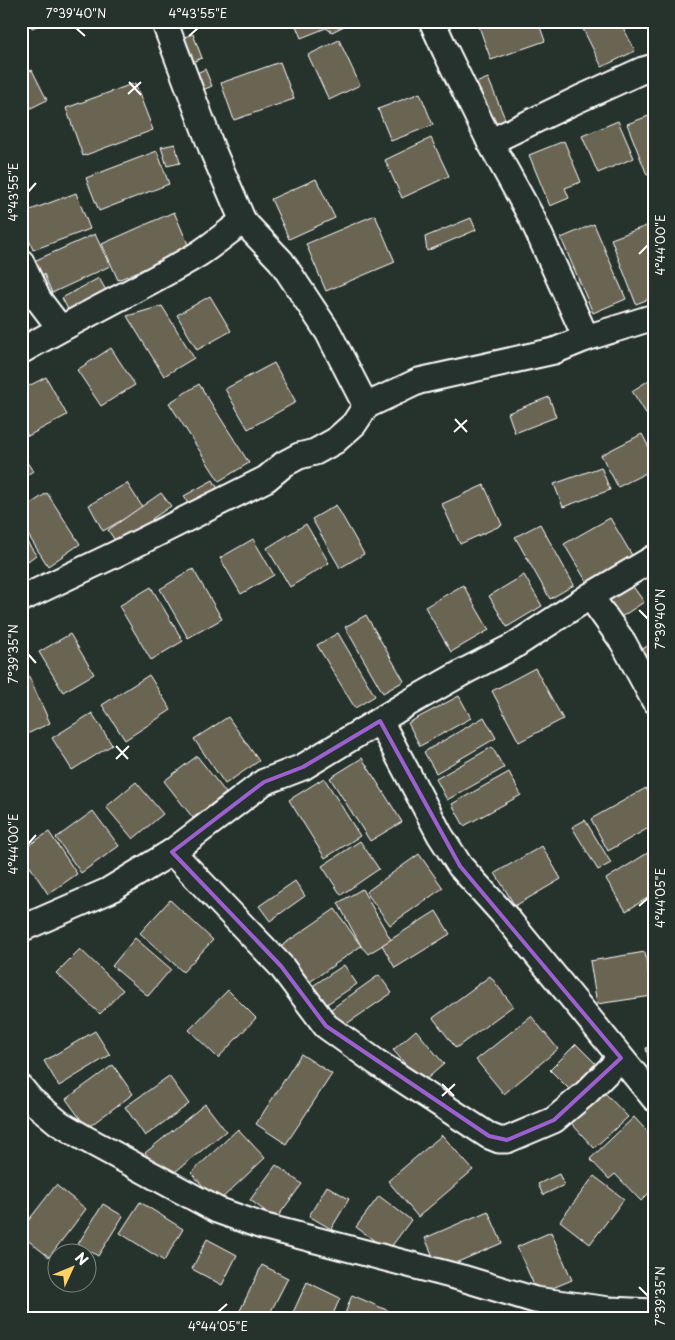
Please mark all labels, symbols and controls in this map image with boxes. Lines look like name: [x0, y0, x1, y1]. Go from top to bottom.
text: 7°39'40"N: [46, 4, 106, 22]
text: 4°43'55"E: [169, 4, 227, 22]
text: 4°43'55"E: [4, 163, 22, 221]
text: 4°44'00"E: [651, 214, 669, 276]
text: 7°39'40"N: [651, 589, 669, 649]
text: 7°39'35"N: [4, 624, 22, 684]
text: 4°44'00"E: [4, 813, 22, 875]
text: 4°44'05"E: [651, 868, 669, 928]
north arrow: [48, 1242, 98, 1292]
text: N: [70, 1247, 93, 1270]
text: 7°39'35"N: [651, 1266, 669, 1326]
text: 4°44'05"E: [188, 1317, 248, 1335]

